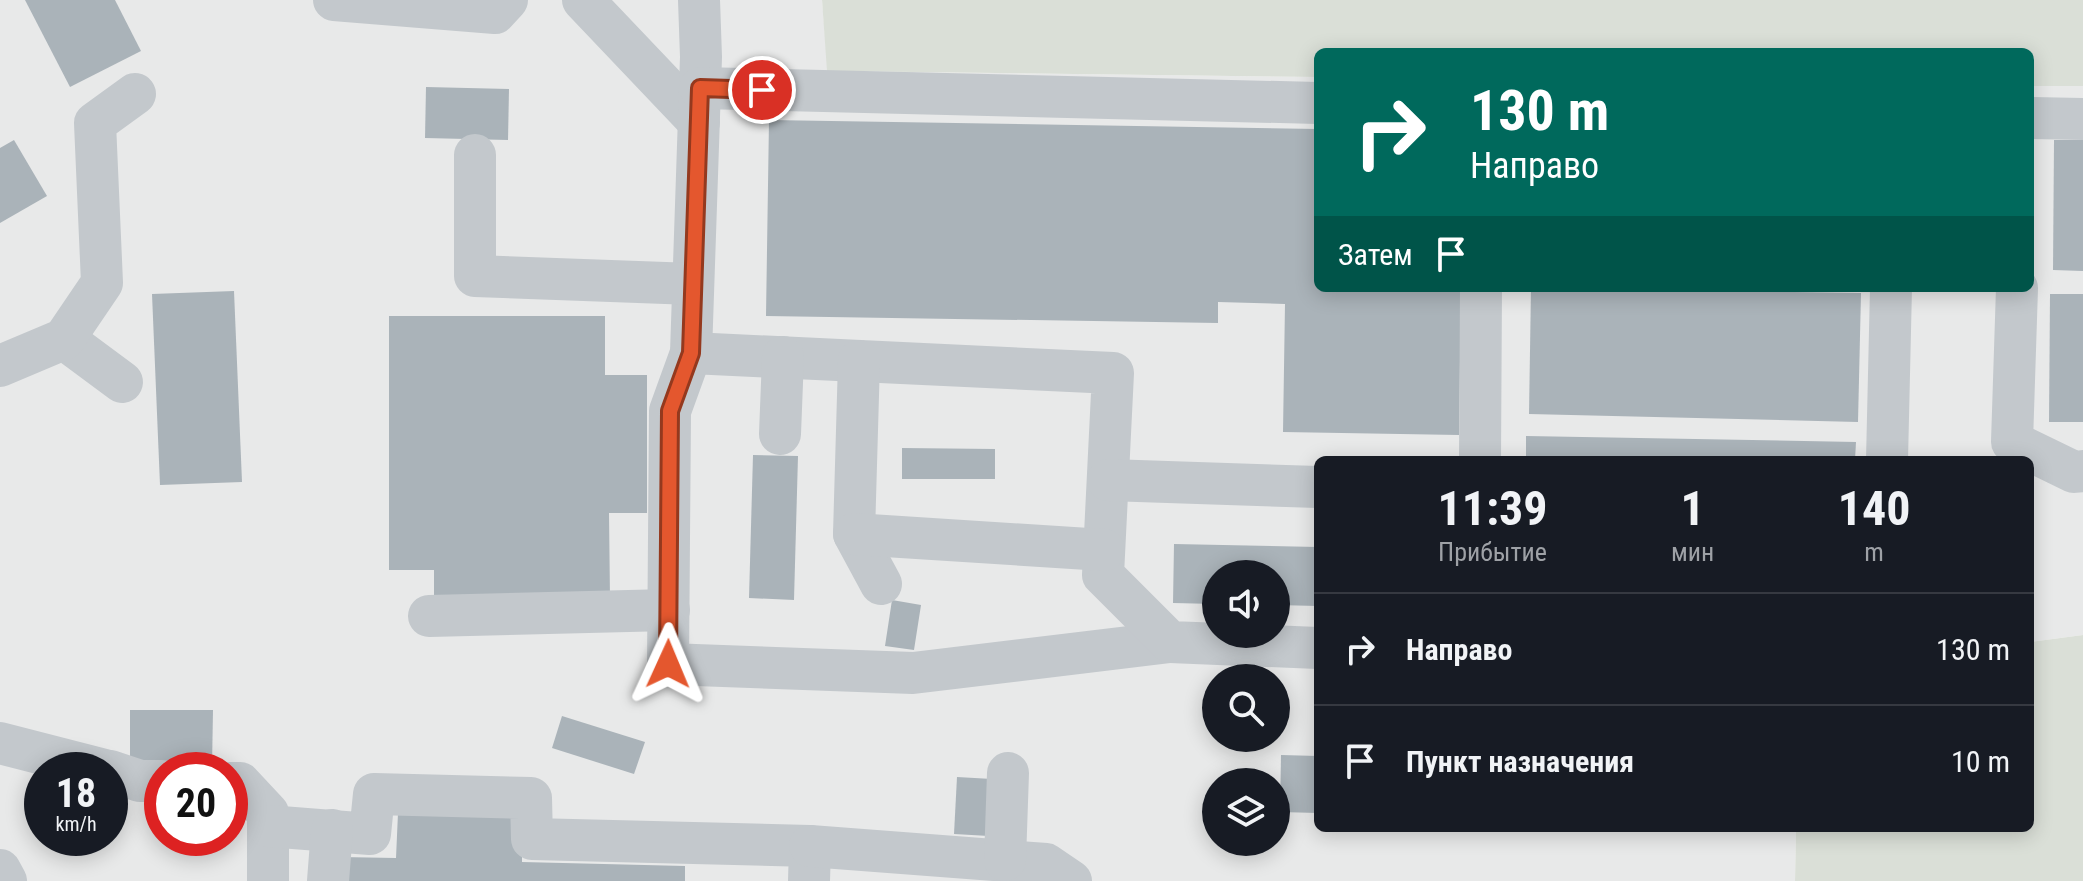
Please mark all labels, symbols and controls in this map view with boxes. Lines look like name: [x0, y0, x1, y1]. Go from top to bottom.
pin: [728, 56, 796, 124]
icon: arrive: [740, 68, 784, 112]
text: 130 m: [1470, 78, 1609, 144]
icon: right: [1338, 80, 1442, 184]
text: Направо: [1470, 145, 1599, 187]
icon: arrive: [1429, 232, 1473, 276]
text: Затем: [1338, 237, 1413, 272]
text: 11:39: [1437, 480, 1548, 537]
text: 1: [1681, 480, 1705, 537]
text: 140: [1838, 480, 1911, 537]
text: Прибытие: [1438, 537, 1547, 567]
text: мин: [1671, 537, 1714, 567]
text: m: [1864, 537, 1884, 567]
map controls: [1202, 560, 1290, 856]
button: sound: [1202, 560, 1290, 648]
position arrow: [626, 622, 710, 706]
icon: right: [1338, 627, 1382, 671]
text: Направо: [1406, 632, 1512, 667]
text: 130 m: [1936, 632, 2010, 667]
button: search: [1202, 664, 1290, 752]
icon: arrive: [1338, 739, 1382, 783]
text: Пункт назначения: [1406, 744, 1634, 779]
text: 10 m: [1951, 744, 2010, 779]
speed limit sign: 20: [144, 752, 248, 856]
button: layers: [1202, 768, 1290, 856]
text: 18: [56, 770, 96, 817]
text: km/h: [55, 812, 97, 836]

